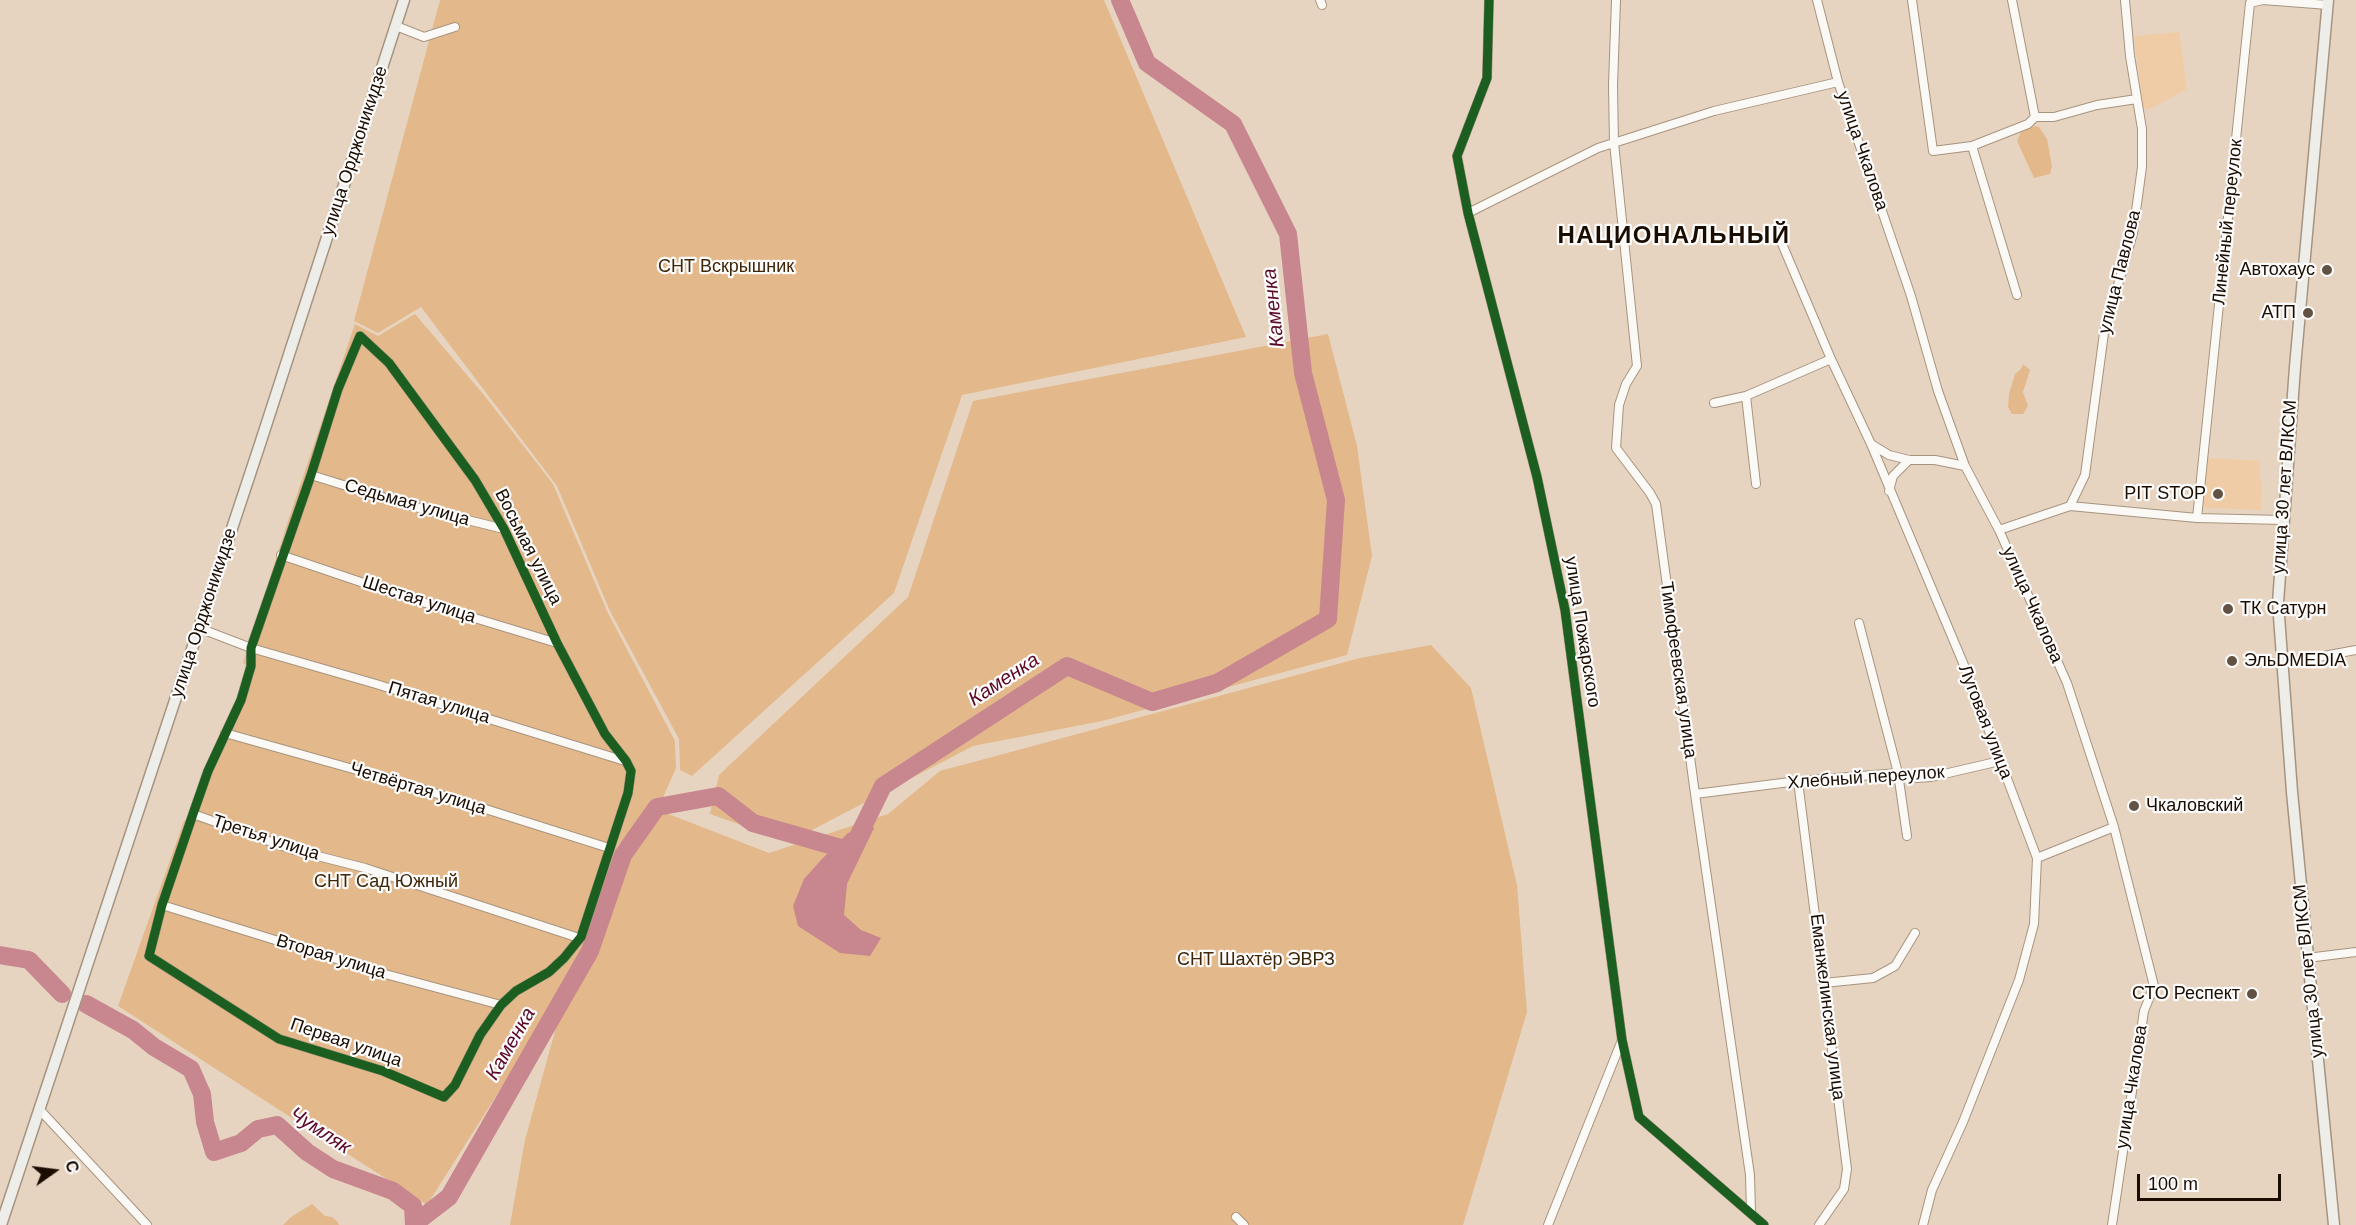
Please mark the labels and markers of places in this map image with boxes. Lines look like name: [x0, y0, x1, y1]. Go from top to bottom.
place label: Автохаус: [2240, 259, 2315, 281]
marker: Автохаус: [2320, 263, 2334, 277]
place label: АТП: [2261, 302, 2296, 324]
marker: АТП: [2301, 306, 2315, 320]
place label: PIT STOP: [2124, 483, 2206, 505]
marker: PIT STOP: [2211, 487, 2225, 501]
place label: ТК Сатурн: [2240, 598, 2326, 620]
marker: ТК Сатурн: [2221, 602, 2235, 616]
place label: ЭльDMEDIA: [2244, 650, 2346, 672]
marker: ЭльDMEDIA: [2225, 654, 2239, 668]
place label: Чкаловский: [2146, 795, 2243, 817]
marker: Чкаловский: [2127, 799, 2141, 813]
place label: СТО Респект: [2132, 983, 2240, 1005]
marker: СТО Респект: [2245, 987, 2259, 1001]

